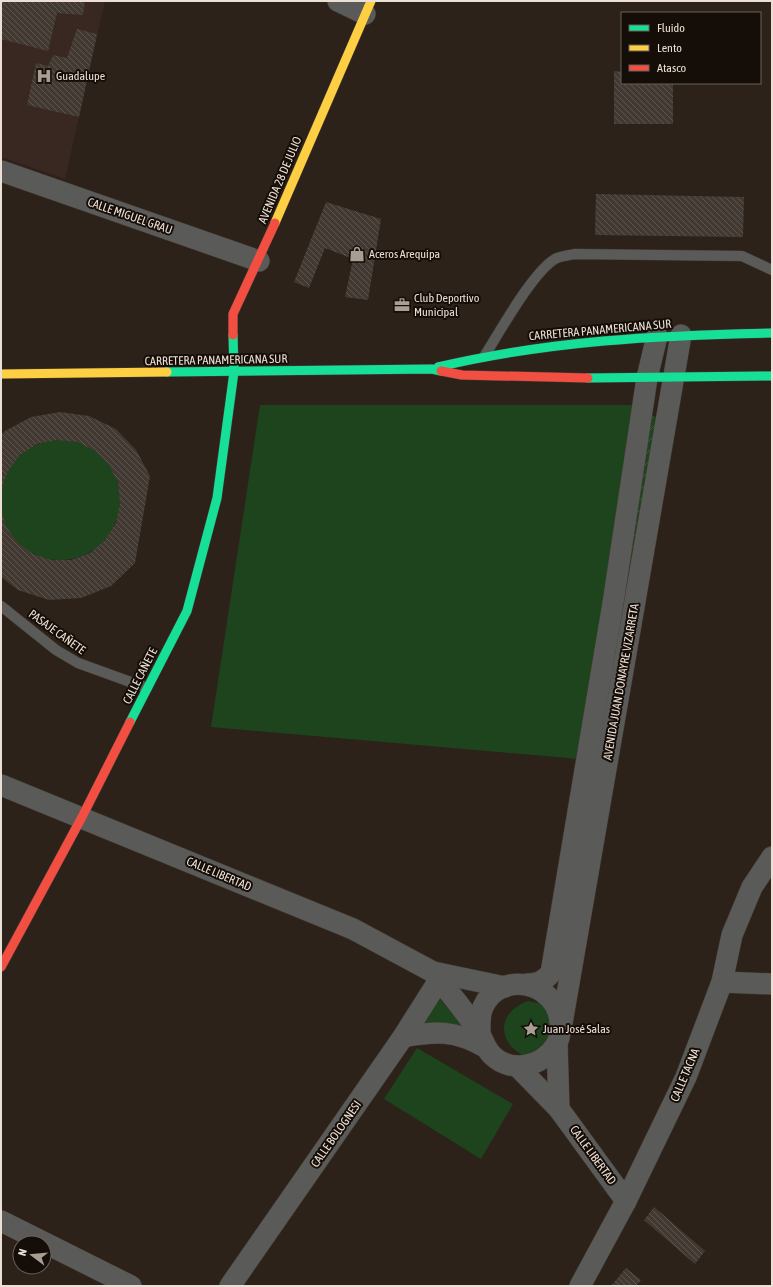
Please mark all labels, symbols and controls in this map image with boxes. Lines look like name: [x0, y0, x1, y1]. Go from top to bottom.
legend: [621, 12, 761, 84]
text: Fluido: [657, 21, 685, 35]
text: Lento: [657, 41, 682, 55]
text: Atasco: [657, 61, 687, 75]
hospital icon: Guadalupe: [35, 67, 53, 85]
place label: Guadalupe: [56, 69, 105, 83]
street label: AVENIDA 28 DE JULIO: [255, 134, 305, 226]
street label: CALLE MIGUEL GRAU: [86, 195, 174, 237]
shop icon: Aceros Arequipa: [348, 245, 366, 263]
place label: Aceros Arequipa: [369, 247, 440, 261]
place label: Club Deportivo Municipal: [414, 291, 480, 319]
office icon: Club Deportivo Municipal: [393, 296, 411, 314]
street label: CARRETERA PANAMERICANA SUR: [528, 317, 672, 343]
street label: CARRETERA PANAMERICANA SUR: [145, 352, 287, 368]
street label: AVENIDA JUAN DONAYRE VIZARRETA: [600, 603, 642, 761]
street label: PASAJE CAÑETE: [26, 607, 88, 657]
street label: CALLE CAÑETE: [120, 646, 160, 706]
street label: CALLE LIBERTAD: [184, 854, 254, 894]
place icon: Juan José Salas: [522, 1020, 540, 1038]
place label: Juan José Salas: [543, 1022, 610, 1036]
street label: CALLE TACNA: [668, 1046, 702, 1104]
street label: CALLE BOLOGNESI: [308, 1098, 364, 1170]
street label: CALLE LIBERTAD: [567, 1123, 619, 1187]
north arrow: [12, 1235, 52, 1275]
text: N: [16, 1247, 29, 1257]

